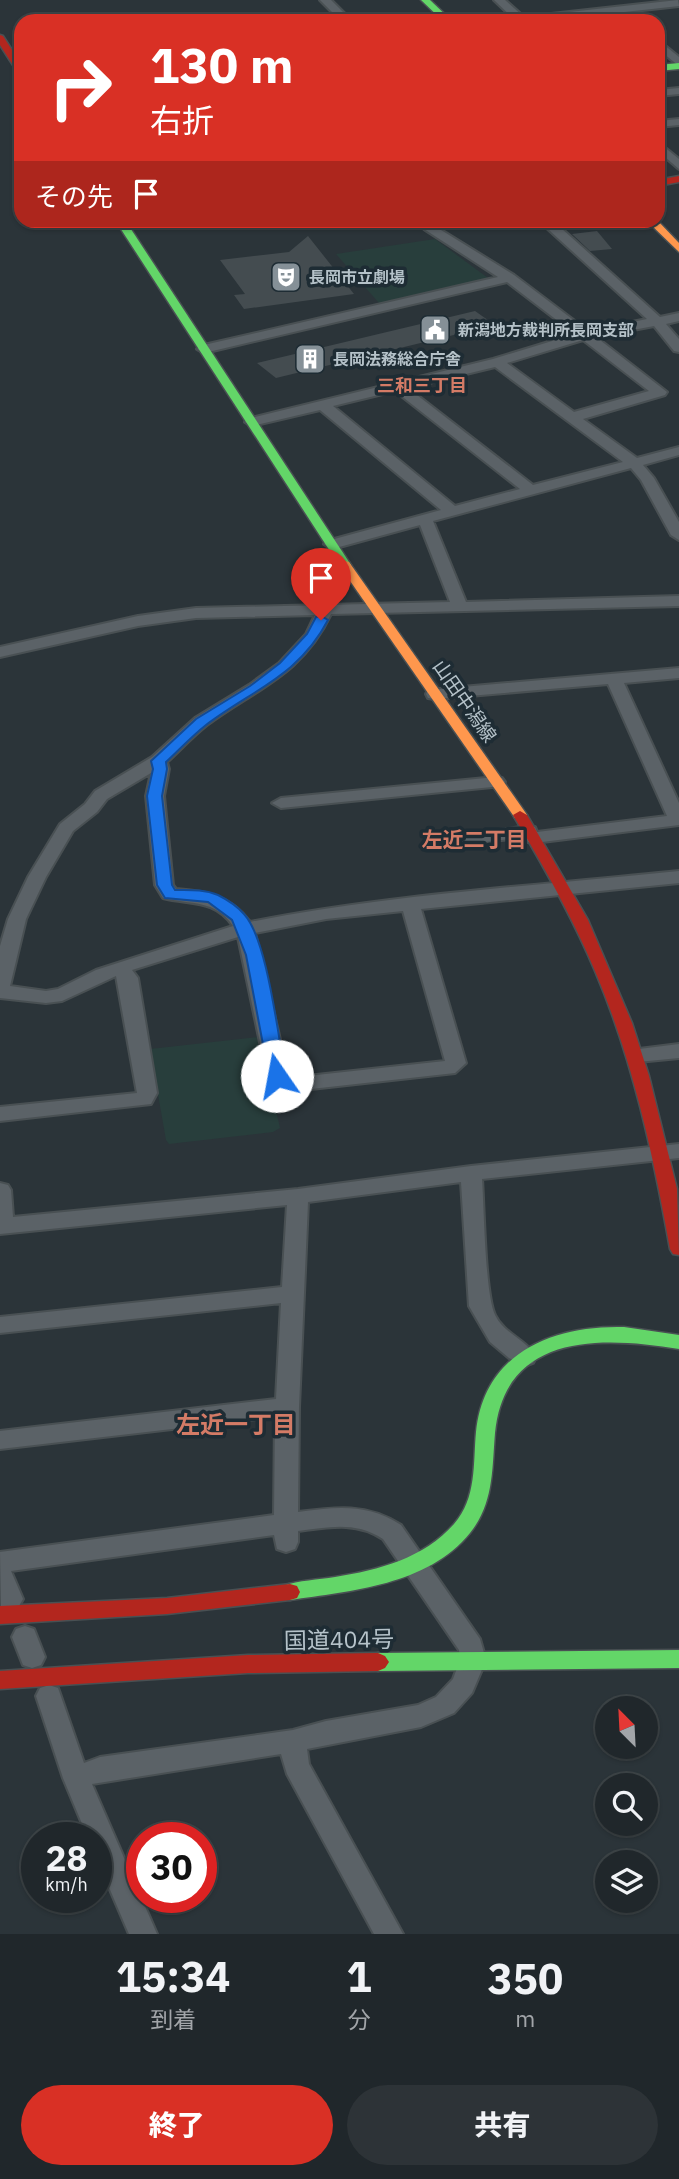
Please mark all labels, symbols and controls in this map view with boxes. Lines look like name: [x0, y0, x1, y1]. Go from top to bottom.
text: 130 m: [150, 33, 294, 96]
icon: right: [35, 42, 126, 133]
text: 右折: [150, 99, 214, 141]
icon: arrive: [127, 175, 165, 213]
text: その先: [35, 179, 113, 213]
theatre icon: 長岡市立劇場: [269, 260, 303, 294]
place label: 長岡市立劇場: [309, 267, 405, 287]
public building icon: 新潟地方裁判所長岡支部: [418, 313, 452, 347]
place label: 新潟地方裁判所長岡支部: [458, 320, 634, 340]
building icon: 長岡法務総合庁舎: [293, 342, 327, 376]
place label: 長岡法務総合庁舎: [333, 349, 461, 369]
district label: 三和三丁目: [377, 374, 467, 397]
pin: [291, 548, 351, 620]
icon: arrive: [302, 559, 340, 597]
street label: 山田中潟線: [428, 655, 502, 747]
district label: 左近二丁目: [422, 825, 527, 853]
position arrow: [240, 1039, 314, 1113]
district label: 左近一丁目: [176, 1408, 296, 1440]
street label: 国道404号: [284, 1623, 394, 1655]
north arrow: [595, 1696, 658, 1759]
map controls: [595, 1696, 658, 1913]
button: search: [595, 1773, 658, 1836]
speed limit sign: 30: [126, 1822, 217, 1913]
text: 28: [45, 1835, 88, 1881]
button: layers: [595, 1850, 658, 1913]
text: km/h: [45, 1873, 88, 1896]
text: 15:34: [116, 1949, 231, 2004]
text: 1: [346, 1949, 372, 2004]
text: 350: [488, 1951, 563, 2006]
text: m: [515, 2003, 535, 2033]
text: 到着: [150, 2004, 196, 2034]
text: 分: [348, 2004, 371, 2034]
button: 終了: [21, 2085, 333, 2165]
button: 共有: [347, 2085, 658, 2165]

